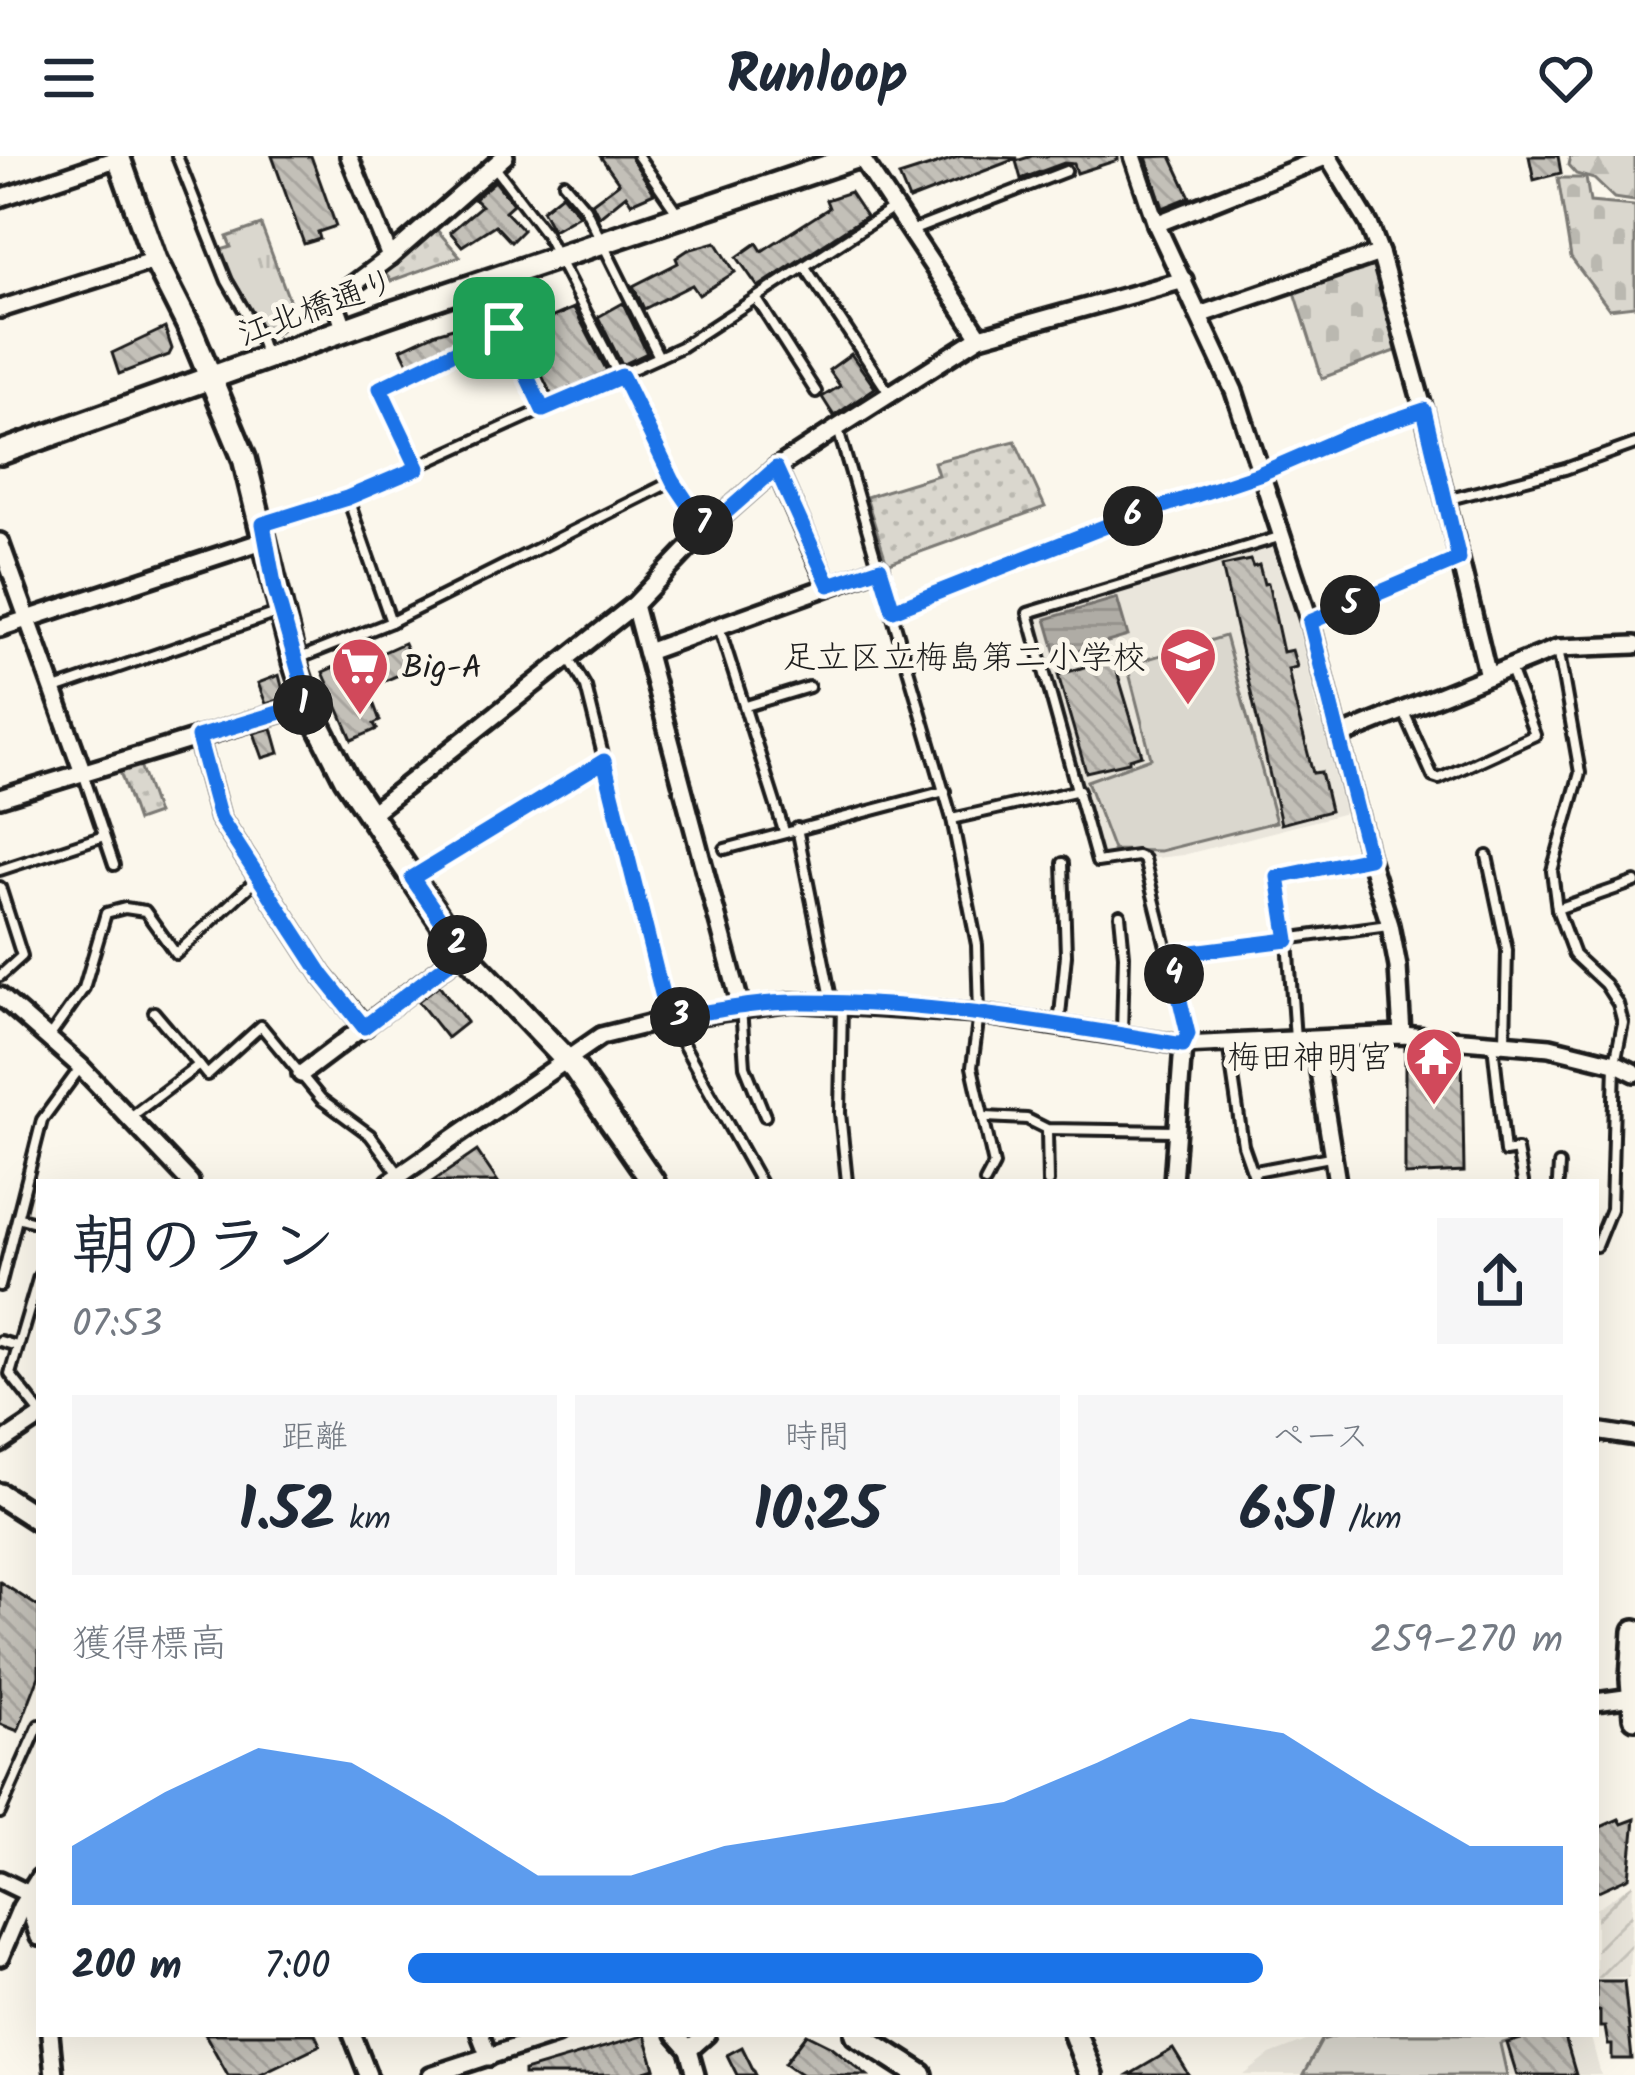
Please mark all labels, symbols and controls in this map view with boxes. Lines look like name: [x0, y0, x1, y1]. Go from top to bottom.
text: Runloop: [727, 35, 908, 121]
icon: menu: [36, 45, 102, 111]
icon: heart: [1533, 45, 1599, 111]
street label: 江北橋通り: [231, 256, 404, 362]
pin: [453, 277, 555, 379]
icon: arrive: [471, 295, 537, 361]
pin: 6: [1103, 486, 1163, 546]
text: 6: [1124, 489, 1142, 542]
pin: 7: [673, 495, 733, 555]
text: 7: [695, 498, 711, 551]
pin: 5: [1320, 575, 1380, 635]
text: 5: [1342, 578, 1358, 631]
school or university icon: 足立区立梅島第二小学校: [1157, 625, 1219, 707]
place label: 足立区立梅島第二小学校: [783, 633, 1146, 686]
supermarket icon: Big-A: [329, 635, 391, 717]
place label: Big-A: [402, 643, 482, 696]
pin: 1: [273, 675, 333, 735]
text: 1: [298, 678, 308, 731]
pin: 2: [427, 915, 487, 975]
text: 2: [447, 918, 467, 971]
pin: 4: [1144, 944, 1204, 1004]
text: 4: [1165, 947, 1183, 1000]
pin: 3: [650, 987, 710, 1047]
text: 3: [671, 990, 689, 1043]
temple icon: 梅田神明宮: [1403, 1025, 1465, 1107]
place label: 梅田神明宮: [1227, 1033, 1392, 1086]
text: 朝のラン: [72, 1197, 336, 1302]
button: share: [1437, 1218, 1563, 1344]
text: 07:53: [72, 1295, 162, 1357]
text: 距離: [282, 1412, 348, 1465]
text: 時間: [785, 1412, 851, 1465]
text: ペース: [1272, 1412, 1369, 1465]
text: 1.52: [238, 1465, 336, 1561]
text: 10:25: [753, 1465, 882, 1561]
text: 6:51: [1239, 1465, 1335, 1561]
text: km: [336, 1494, 391, 1547]
text: /km: [1335, 1494, 1402, 1547]
text: 259–270 m: [1370, 1611, 1563, 1673]
text: 獲得標高: [72, 1615, 228, 1677]
text: 200 m: [72, 1937, 182, 1999]
text: 7:00: [264, 1937, 331, 1999]

